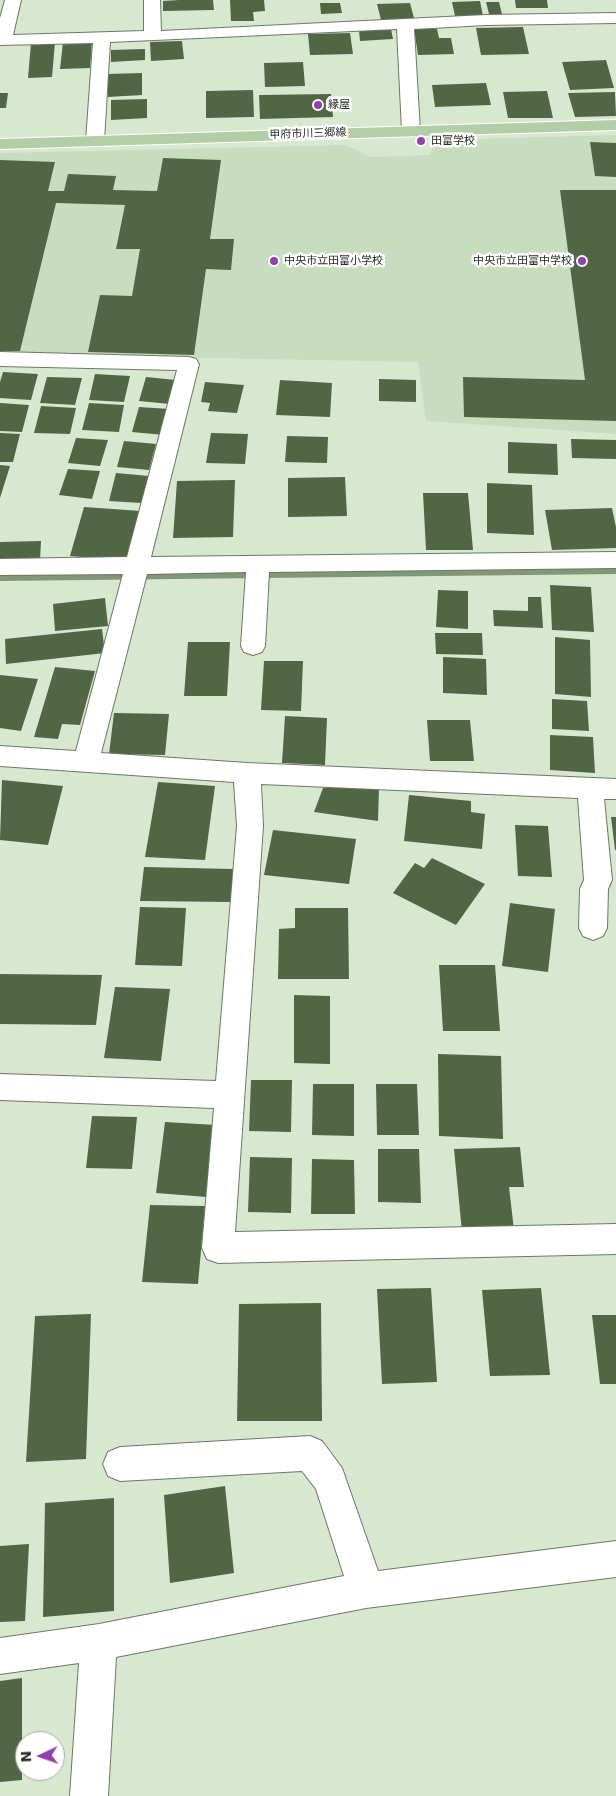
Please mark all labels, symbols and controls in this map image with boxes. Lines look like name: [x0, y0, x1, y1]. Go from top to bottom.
place label: 縁屋: [328, 98, 350, 112]
marker: 縁屋: [312, 99, 324, 111]
street label: 甲府市川三郷線: [269, 126, 347, 142]
place label: 田富学校: [431, 134, 475, 148]
marker: 田富学校: [415, 135, 427, 147]
place label: 中央市立田富小学校: [284, 254, 383, 268]
place label: 中央市立田富中学校: [473, 254, 572, 268]
marker: 中央市立田富小学校: [268, 255, 280, 267]
marker: 中央市立田富中学校: [576, 255, 588, 267]
north arrow: [15, 1731, 65, 1781]
text: N: [18, 1750, 34, 1763]

